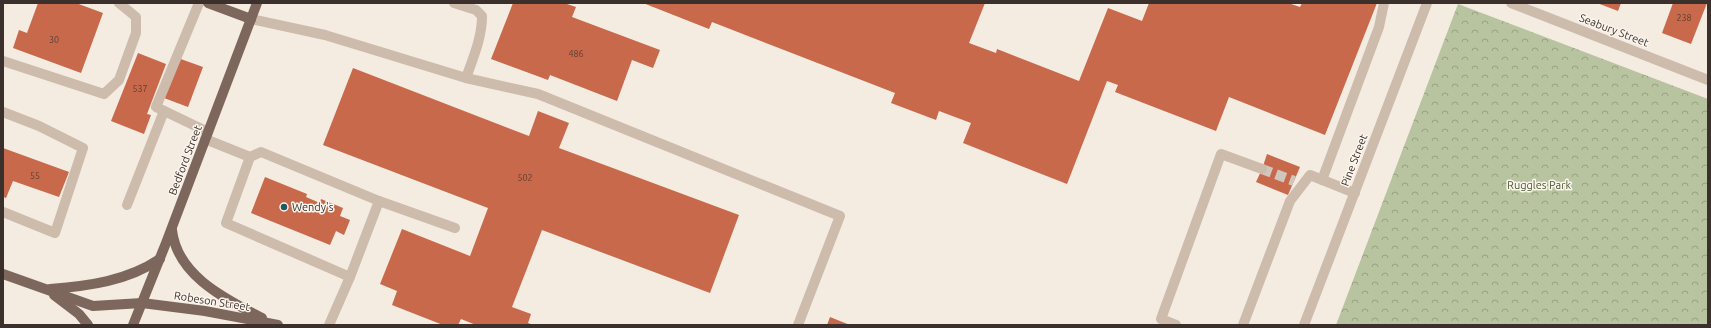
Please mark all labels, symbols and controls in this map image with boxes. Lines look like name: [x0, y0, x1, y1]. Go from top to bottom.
street label: Seabury Street: [1578, 11, 1651, 49]
house number: 238: [1676, 13, 1692, 23]
house number: 30: [49, 35, 59, 45]
house number: 486: [568, 49, 584, 59]
house number: 537: [132, 84, 148, 94]
street label: Bedford Street: [166, 123, 204, 197]
street label: Pine Street: [1339, 132, 1370, 188]
house number: 55: [30, 171, 40, 181]
house number: 502: [517, 173, 533, 183]
park label: Ruggles Park: [1507, 179, 1571, 191]
place label: Wendy's: [292, 201, 334, 213]
marker: Wendy's: [279, 202, 289, 212]
street label: Robeson Street: [173, 289, 251, 313]

